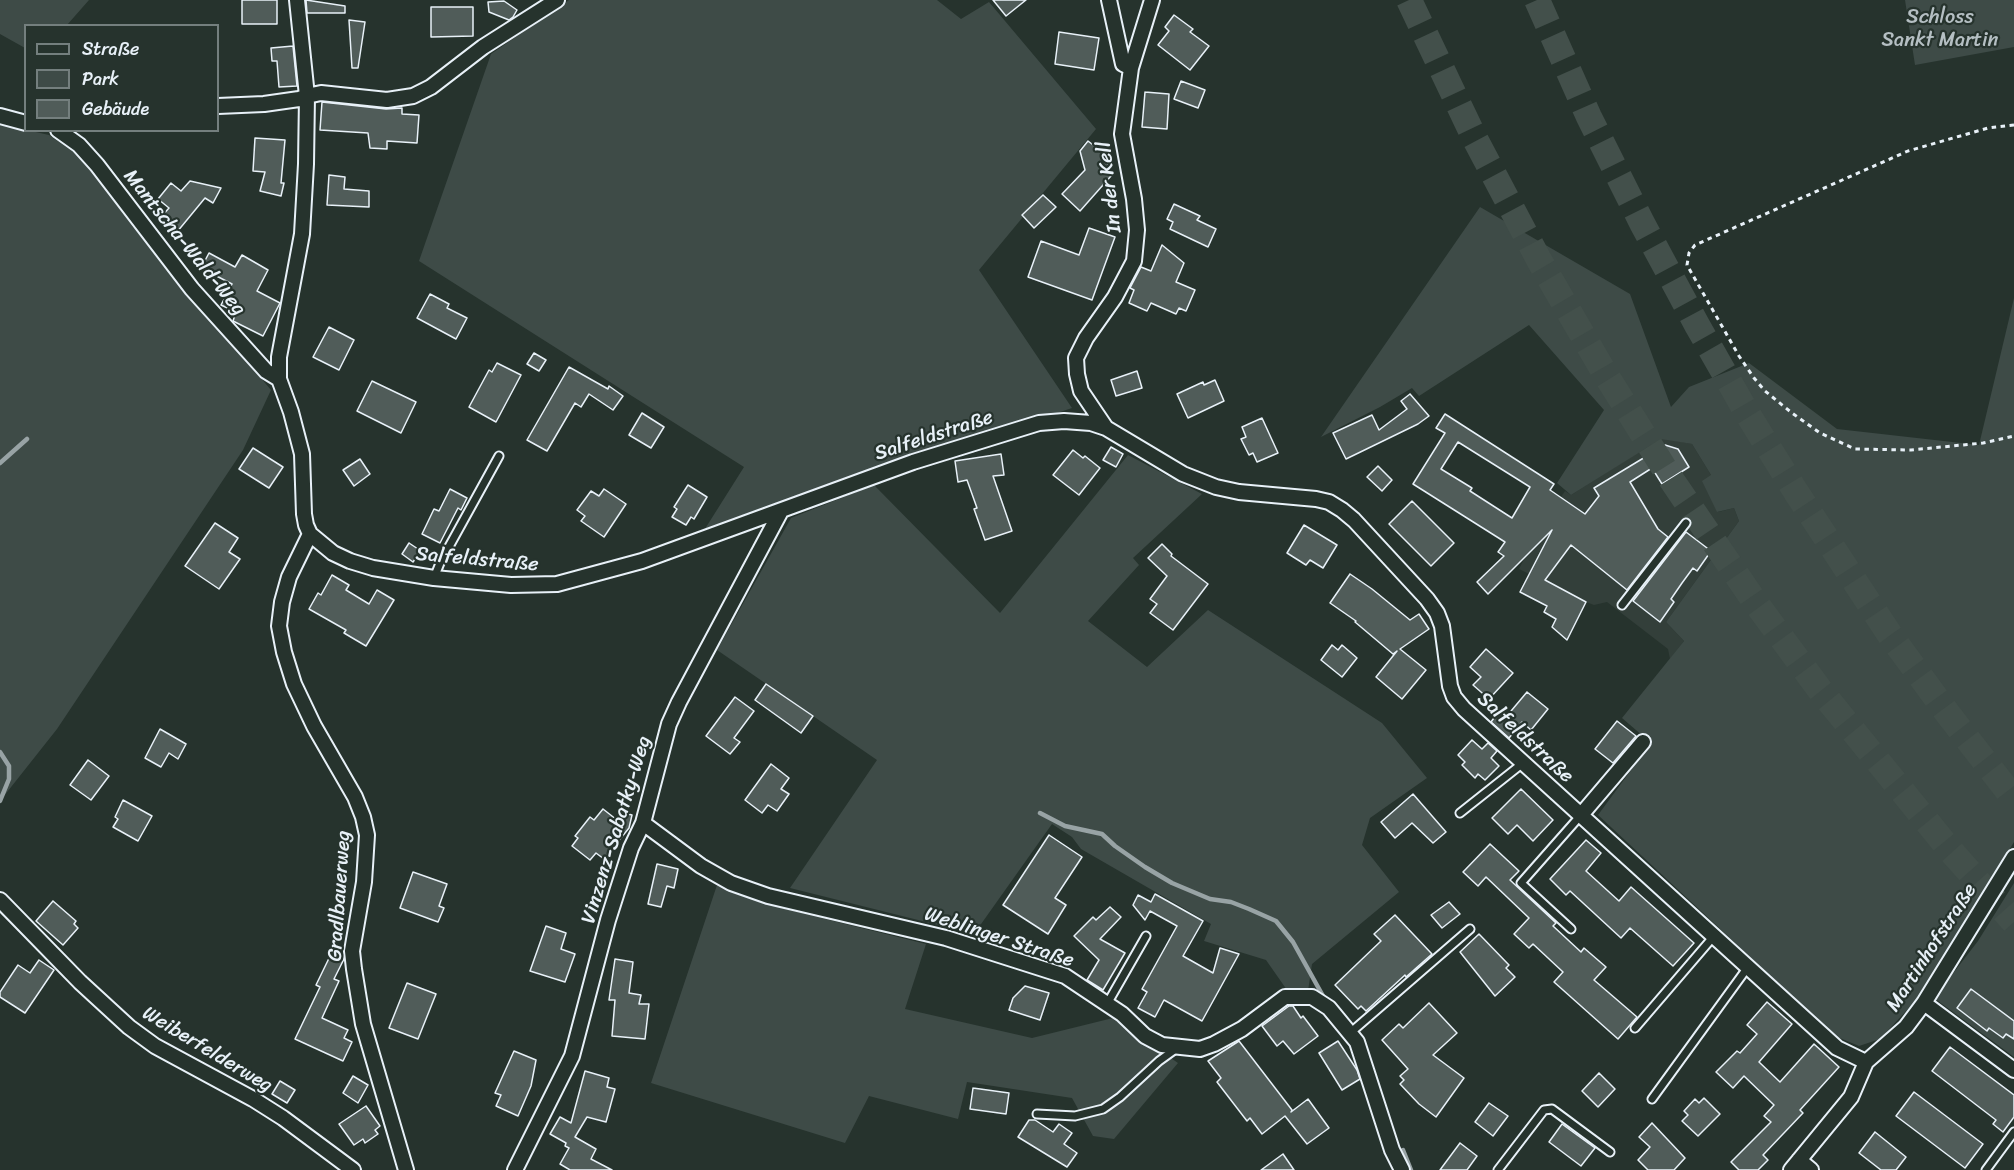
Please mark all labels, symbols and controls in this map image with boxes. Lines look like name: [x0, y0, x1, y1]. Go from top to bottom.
park label: Schloss Sankt Martin: [1882, 6, 1998, 53]
legend: [24, 24, 219, 132]
text: Straße: [82, 33, 139, 65]
text: Park: [82, 63, 119, 95]
text: Gebäude: [82, 93, 149, 125]
street label: In der Kell: [1092, 140, 1128, 234]
street label: Mantscha-Wald-Weg: [118, 165, 250, 321]
street label: Salfeldstraße: [872, 406, 996, 466]
street label: Salfeldstraße: [415, 543, 539, 577]
street label: Salfeldstraße: [1472, 687, 1578, 789]
street label: Vinzenz-Sabatky-Weg: [577, 733, 657, 927]
street label: Gradlbauerweg: [323, 830, 357, 962]
street label: Martinhofstraße: [1882, 879, 1982, 1017]
street label: Weblinger Straße: [921, 903, 1077, 973]
street label: Weiberfelderweg: [138, 1002, 276, 1098]

